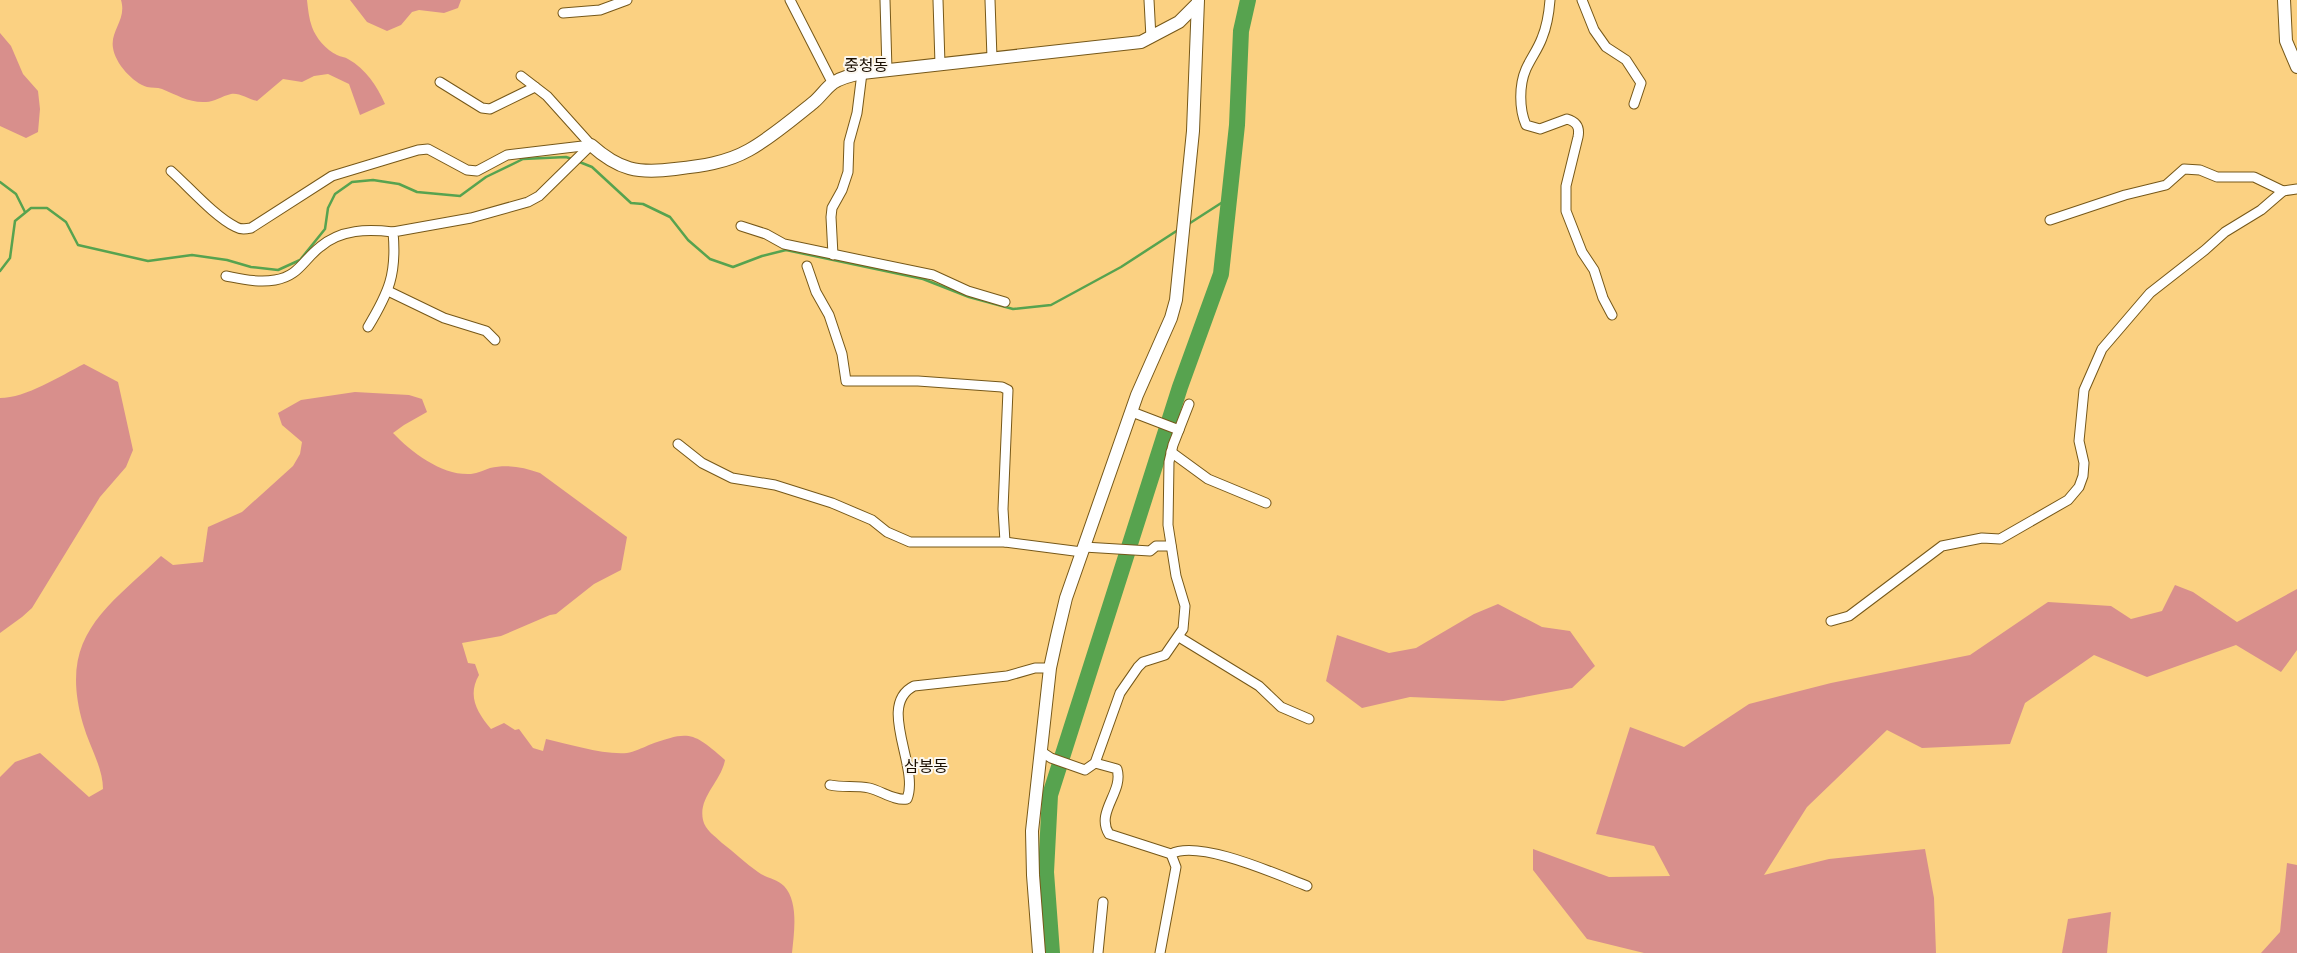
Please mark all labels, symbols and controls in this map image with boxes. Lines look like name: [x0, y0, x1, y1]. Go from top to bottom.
district label: 중청동: [844, 56, 888, 75]
district label: 삼봉동: [904, 757, 948, 776]

